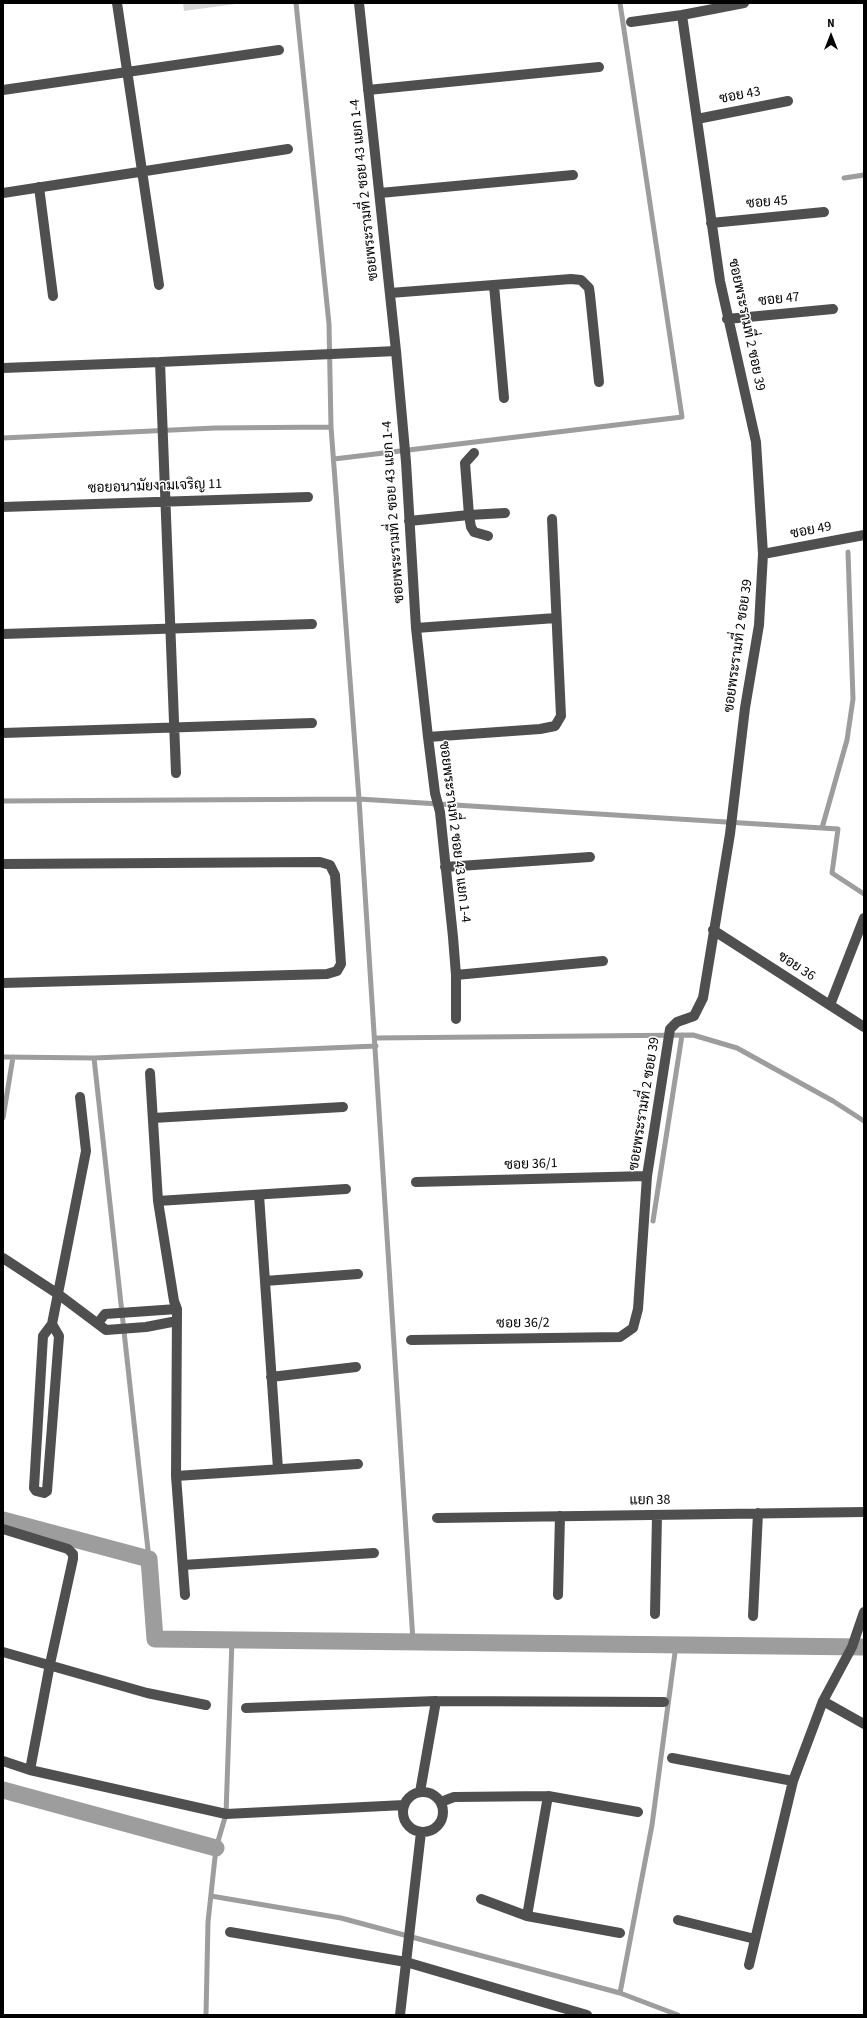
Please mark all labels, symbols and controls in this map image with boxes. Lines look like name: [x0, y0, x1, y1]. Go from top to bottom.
north arrow: [811, 16, 851, 56]
text: N: [827, 16, 835, 31]
street label: ซอย 43: [718, 84, 762, 108]
street label: ซอยพระรามที่ 2 ซอย 43 แยก 1-4: [347, 98, 383, 282]
street label: ซอย 45: [746, 193, 788, 213]
street label: ซอยพระรามที่ 2 ซอย 39: [724, 257, 768, 393]
street label: ซอย 47: [757, 289, 801, 311]
street label: ซอยพระรามที่ 2 ซอย 43 แยก 1-4: [379, 420, 409, 604]
street label: ซอยอนามัยงามเจริญ 11: [88, 476, 222, 498]
street label: ซอย 49: [789, 519, 833, 543]
street label: ซอยพระรามที่ 2 ซอย 39: [721, 578, 757, 714]
street label: ซอยพระรามที่ 2 ซอย 43 แยก 1-4: [435, 740, 473, 924]
street label: ซอย 36: [774, 949, 818, 985]
street label: ซอยพระรามที่ 2 ซอย 39: [626, 1036, 664, 1172]
street label: ซอย 36/1: [504, 1156, 558, 1174]
street label: ซอย 36/2: [496, 1315, 550, 1333]
street label: แยก 38: [629, 1492, 671, 1510]

